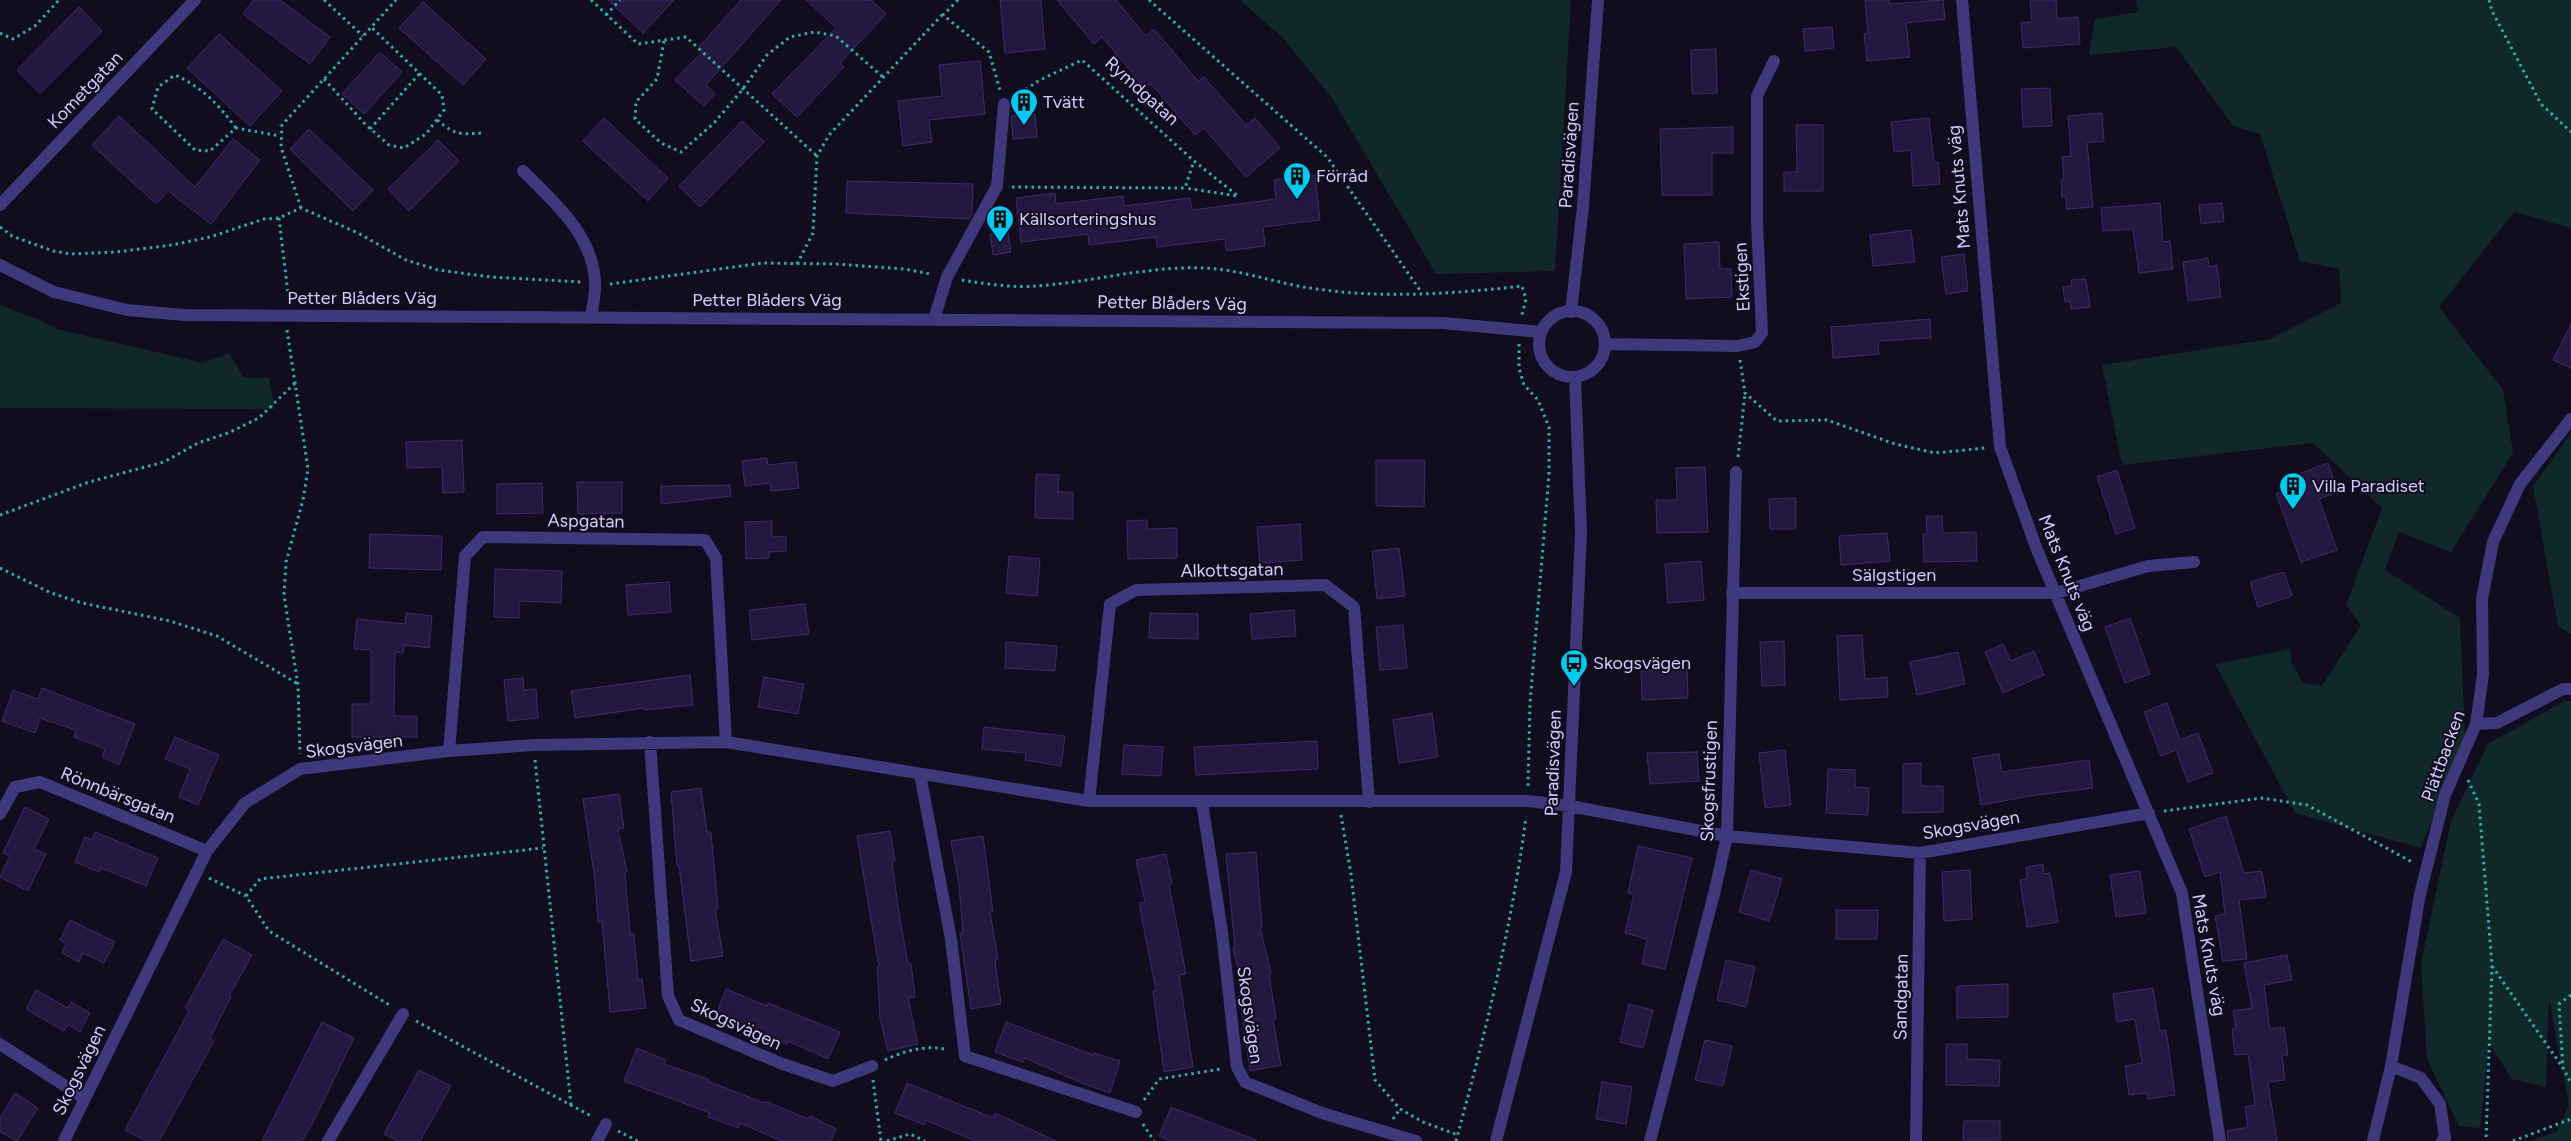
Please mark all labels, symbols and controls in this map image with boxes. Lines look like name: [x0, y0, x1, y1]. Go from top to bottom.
street label: Kometgatan: [43, 47, 127, 133]
street label: Rymdgatan: [1100, 52, 1184, 130]
building icon: Tvätt: [1009, 87, 1039, 126]
place label: Tvätt: [1043, 91, 1085, 113]
street label: Paradisvägen: [1554, 101, 1584, 209]
street label: Mats Knuts väg: [1943, 124, 1975, 250]
building icon: Förråd: [1282, 161, 1312, 200]
place label: Förråd: [1316, 165, 1368, 187]
building icon: Källsorteringshus: [985, 204, 1015, 243]
place label: Källsorteringshus: [1019, 208, 1156, 230]
street label: Ekstigen: [1729, 242, 1755, 312]
street label: Petter Blåders Väg: [287, 287, 437, 309]
street label: Petter Blåders Väg: [692, 289, 842, 311]
street label: Petter Blåders Väg: [1097, 291, 1247, 315]
building icon: Villa Paradiset: [2278, 471, 2308, 510]
place label: Villa Paradiset: [2312, 475, 2425, 497]
street label: Aspgatan: [547, 509, 625, 533]
street label: Mats Knuts väg: [2034, 511, 2100, 635]
street label: Alkottsgatan: [1180, 558, 1284, 582]
street label: Sälgstigen: [1852, 564, 1936, 586]
bus stop icon: Skogsvägen: [1559, 648, 1589, 687]
place label: Skogsvägen: [1593, 652, 1691, 674]
street label: Plättbacken: [2416, 708, 2470, 804]
street label: Paradisvägen: [1540, 709, 1566, 817]
street label: Skogsfrustigen: [1696, 720, 1722, 842]
street label: Skogsvägen: [304, 729, 404, 763]
street label: Rönnbärsgatan: [57, 762, 179, 828]
street label: Skogsvägen: [1921, 806, 2021, 844]
street label: Mats Knuts väg: [2187, 892, 2231, 1018]
street label: Sandgatan: [1889, 954, 1913, 1040]
street label: Skogsvägen: [1232, 965, 1268, 1065]
street label: Skogsvägen: [687, 993, 785, 1055]
street label: Skogsvägen: [48, 1021, 110, 1119]

